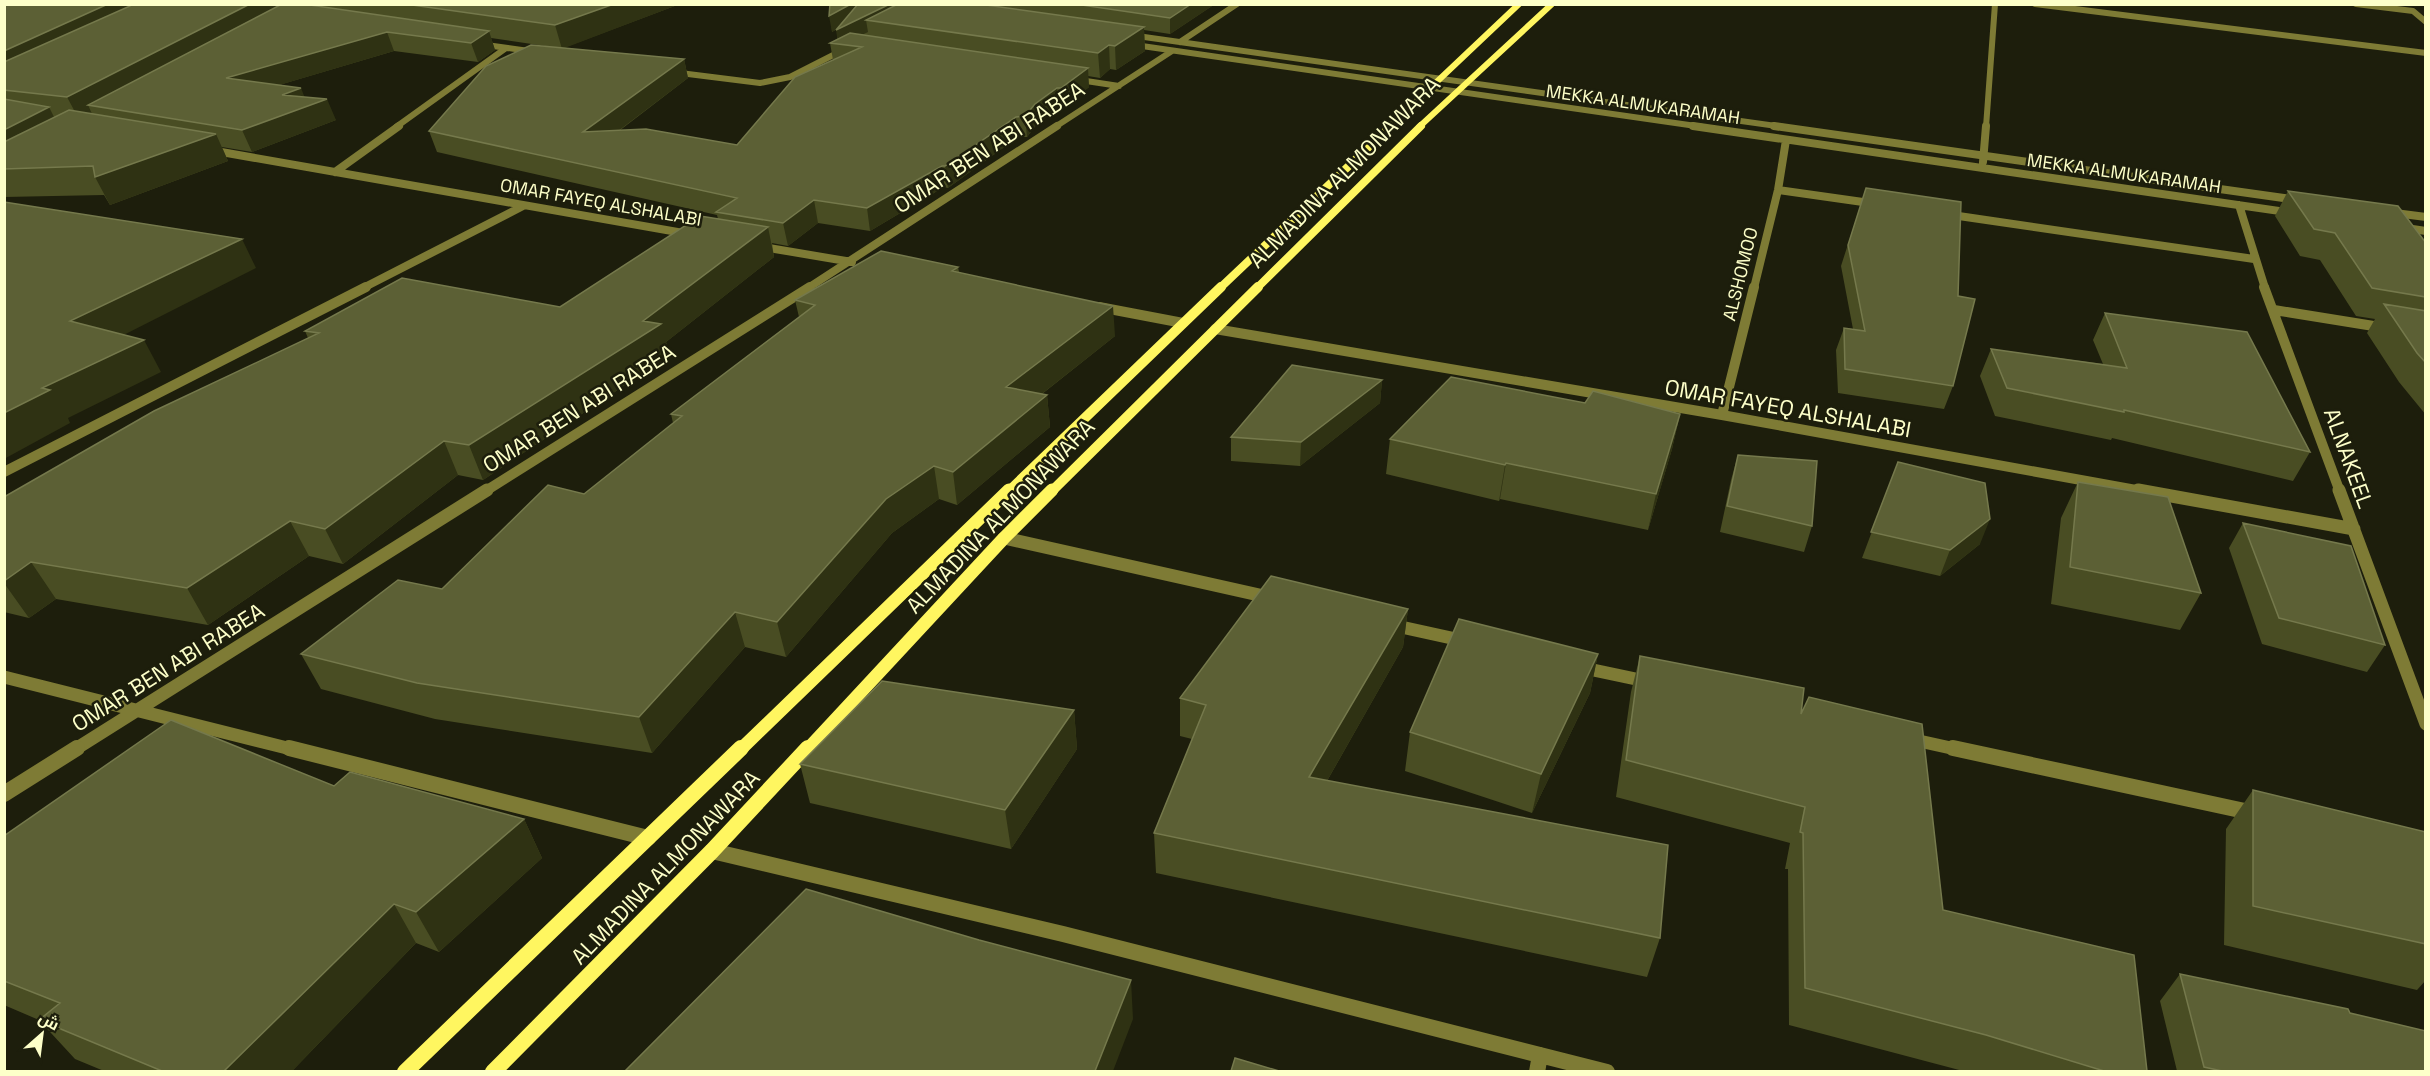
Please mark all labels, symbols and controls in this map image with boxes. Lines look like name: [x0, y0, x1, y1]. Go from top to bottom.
street label: ALMADINA ALMONAWARA: [1242, 70, 1446, 274]
street label: OMAR BEN ABI RABEA: [888, 75, 1090, 219]
street label: MEKKA ALMUKARAMAH: [1545, 79, 1741, 129]
street label: MEKKA ALMUKARAMAH: [2026, 148, 2222, 198]
street label: OMAR FAYEQ ALSHALABI: [498, 173, 704, 231]
street label: ALSHOMOO: [1717, 225, 1763, 323]
street label: OMAR BEN ABI RABEA: [477, 337, 681, 479]
street label: OMAR FAYEQ ALSHALABI: [1663, 373, 1913, 443]
street label: ALNAKEEL: [2318, 404, 2380, 512]
street label: ALMADINA ALMONAWARA: [900, 413, 1100, 619]
street label: OMAR BEN ABI RABEA: [66, 596, 270, 738]
street label: ALMADINA ALMONAWARA: [565, 764, 765, 970]
north arrow: [12, 1004, 72, 1064]
text: ش: [35, 1007, 63, 1035]

